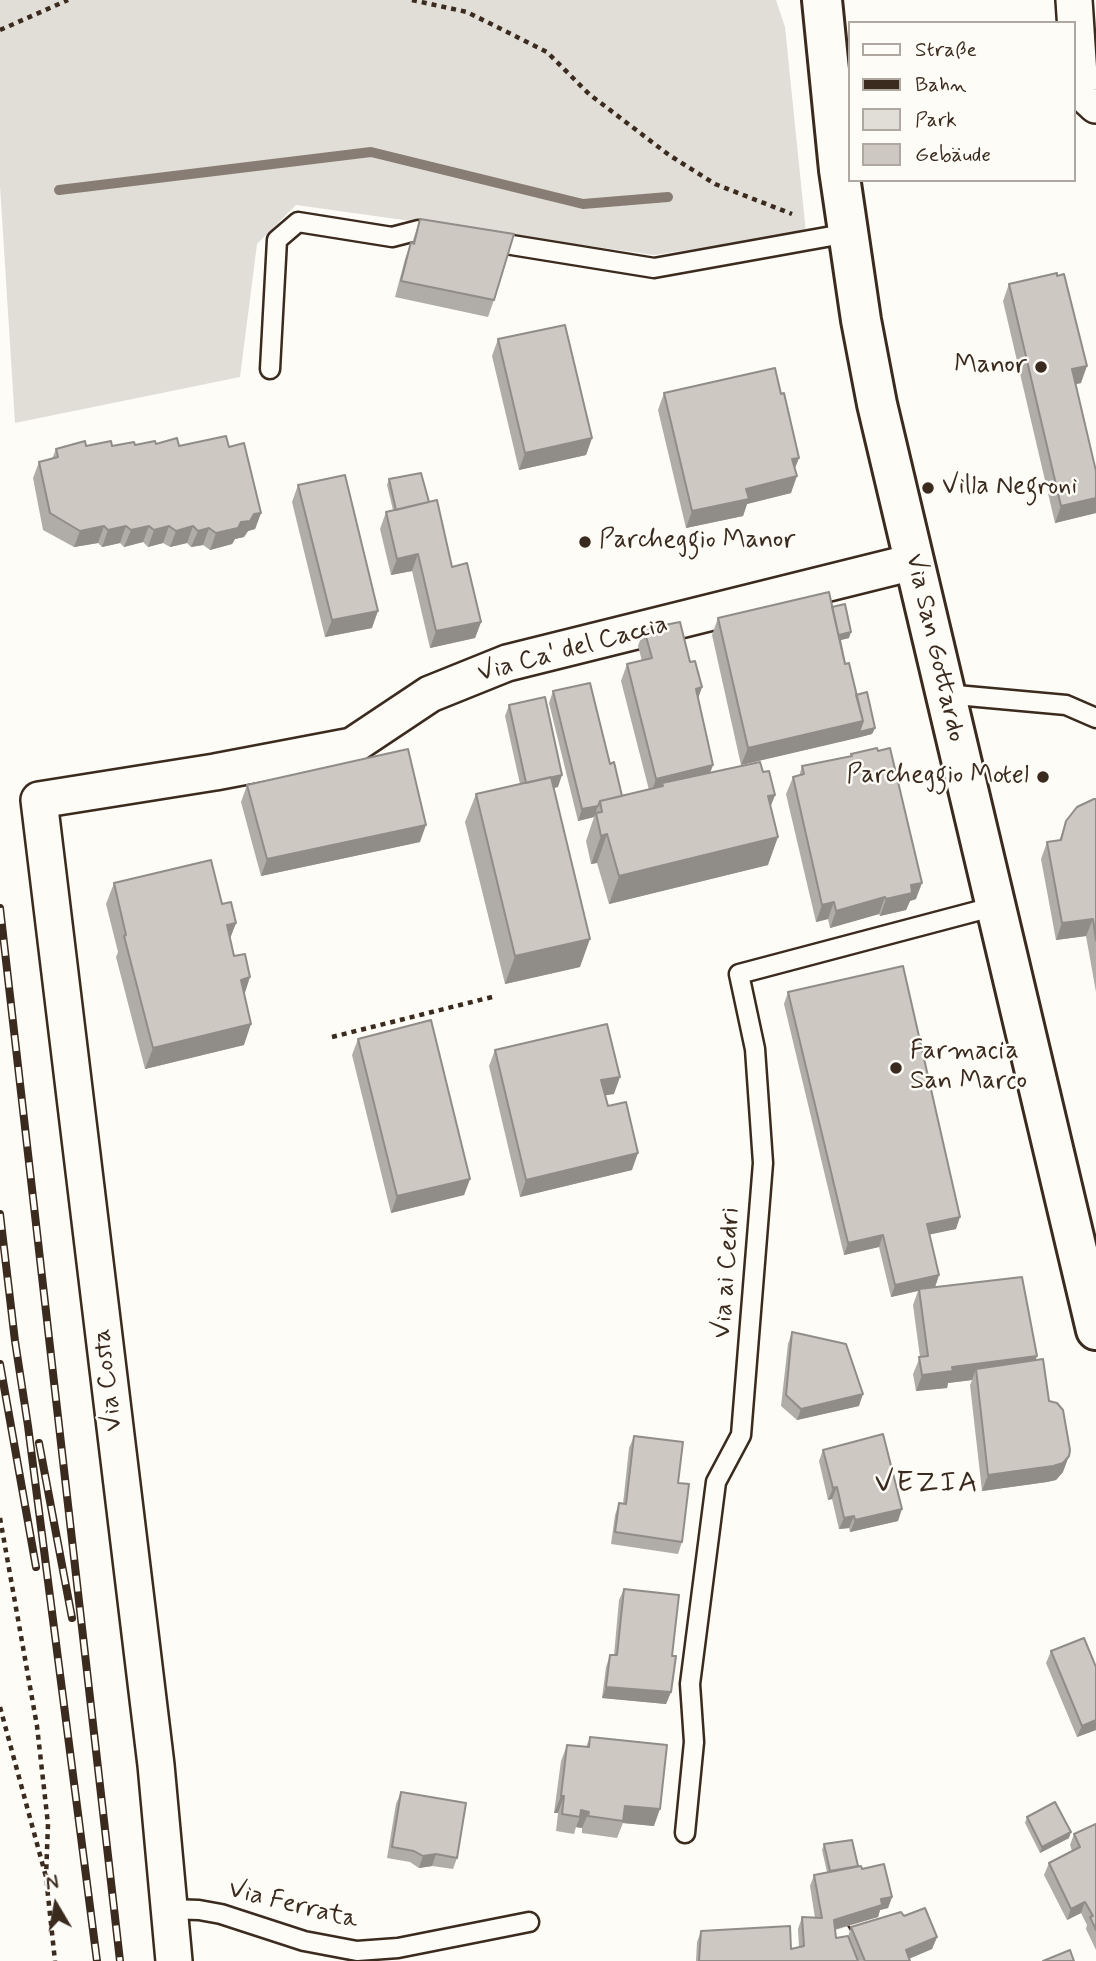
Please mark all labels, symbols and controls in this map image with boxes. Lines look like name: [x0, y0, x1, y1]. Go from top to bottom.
legend: [848, 21, 1075, 182]
text: Straße: [915, 36, 977, 64]
text: Bahn: [915, 71, 967, 99]
text: Park: [915, 106, 957, 134]
text: Gebäude: [915, 141, 991, 169]
place label: Manor: [954, 351, 1027, 383]
marker: Manor: [1033, 359, 1049, 375]
place label: Villa Negroni: [942, 472, 1077, 504]
marker: Villa Negroni: [920, 480, 936, 496]
place label: Parcheggio Manor: [599, 526, 795, 558]
marker: Parcheggio Manor: [577, 534, 593, 550]
street label: Via San Gottardo: [897, 551, 971, 745]
street label: Via Ca' del Caccia: [475, 610, 671, 690]
place label: Parcheggio Motel: [847, 761, 1029, 793]
marker: Parcheggio Motel: [1035, 769, 1051, 785]
place label: Farmacia San Marco: [910, 1037, 1027, 1098]
marker: Farmacia San Marco: [888, 1060, 904, 1076]
street label: Via ai Cedri: [708, 1206, 748, 1340]
street label: Via Costa: [87, 1327, 131, 1433]
district label: VEZIA: [876, 1467, 978, 1503]
north arrow: [21, 1870, 91, 1940]
text: N: [44, 1870, 61, 1897]
street label: Via Ferrata: [225, 1875, 361, 1937]

